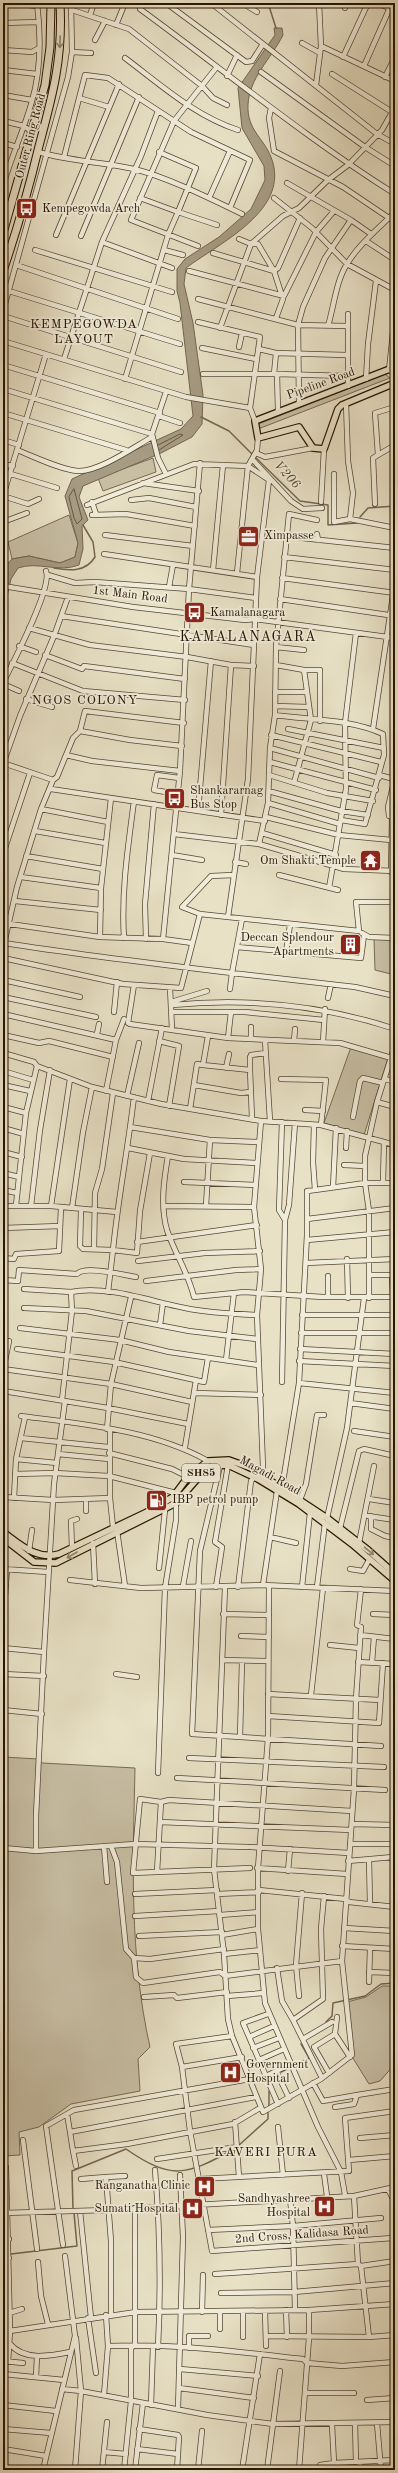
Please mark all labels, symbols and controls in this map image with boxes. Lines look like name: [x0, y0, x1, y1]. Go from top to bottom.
one-way arrow: [56, 35, 64, 48]
street label: Outer Ring Road: [14, 92, 48, 180]
bus stop icon: Kempegowda Arch: [13, 196, 39, 222]
place label: Kempegowda Arch: [42, 203, 141, 215]
district label: KEMPEGOWDA LAYOUT: [30, 318, 138, 346]
street label: Pipeline Road: [285, 366, 357, 402]
water label: V206: [271, 459, 303, 492]
office icon: Ximpasse: [235, 523, 261, 549]
place label: Ximpasse: [264, 530, 314, 542]
street label: 1st Main Road: [92, 584, 168, 606]
bus stop icon: Kamalanagara: [181, 600, 207, 626]
place label: Kamalanagara: [210, 607, 285, 619]
district label: KAMALANAGARA: [179, 630, 317, 644]
district label: NGOS COLONY: [32, 694, 138, 707]
bus stop icon: Shankararnag Bus Stop: [161, 785, 187, 811]
place label: Shankararnag Bus Stop: [190, 785, 264, 811]
temple icon: Om Shakti Temple: [358, 848, 384, 874]
place label: Om Shakti Temple: [260, 855, 356, 867]
place label: Deccan Splendour Apartments: [240, 932, 334, 958]
building icon: Deccan Splendour Apartments: [337, 932, 363, 958]
street label: Magadi Road: [237, 1454, 303, 1498]
road number: SH85: [182, 1464, 220, 1482]
fuel station icon: IBP petrol pump: [143, 1487, 169, 1513]
place label: IBP petrol pump: [172, 1494, 258, 1506]
one-way arrow: [364, 1546, 374, 1555]
one-way arrow: [66, 1552, 78, 1560]
hospital icon: Government Hospital: [218, 2059, 244, 2085]
place label: Government Hospital: [246, 2059, 309, 2085]
district label: KAVERI PURA: [214, 2146, 318, 2159]
hospital icon: Ranganatha Clinic: [192, 2173, 218, 2199]
place label: Ranganatha Clinic: [95, 2180, 190, 2192]
place label: Sandhyashree Hospital: [238, 2193, 310, 2219]
hospital icon: Sandhyashree Hospital: [312, 2193, 338, 2219]
hospital icon: Sumati Hospital: [180, 2196, 206, 2222]
place label: Sumati Hospital: [94, 2203, 178, 2215]
street label: 2nd Cross, Kalidasa Road: [235, 2224, 369, 2246]

